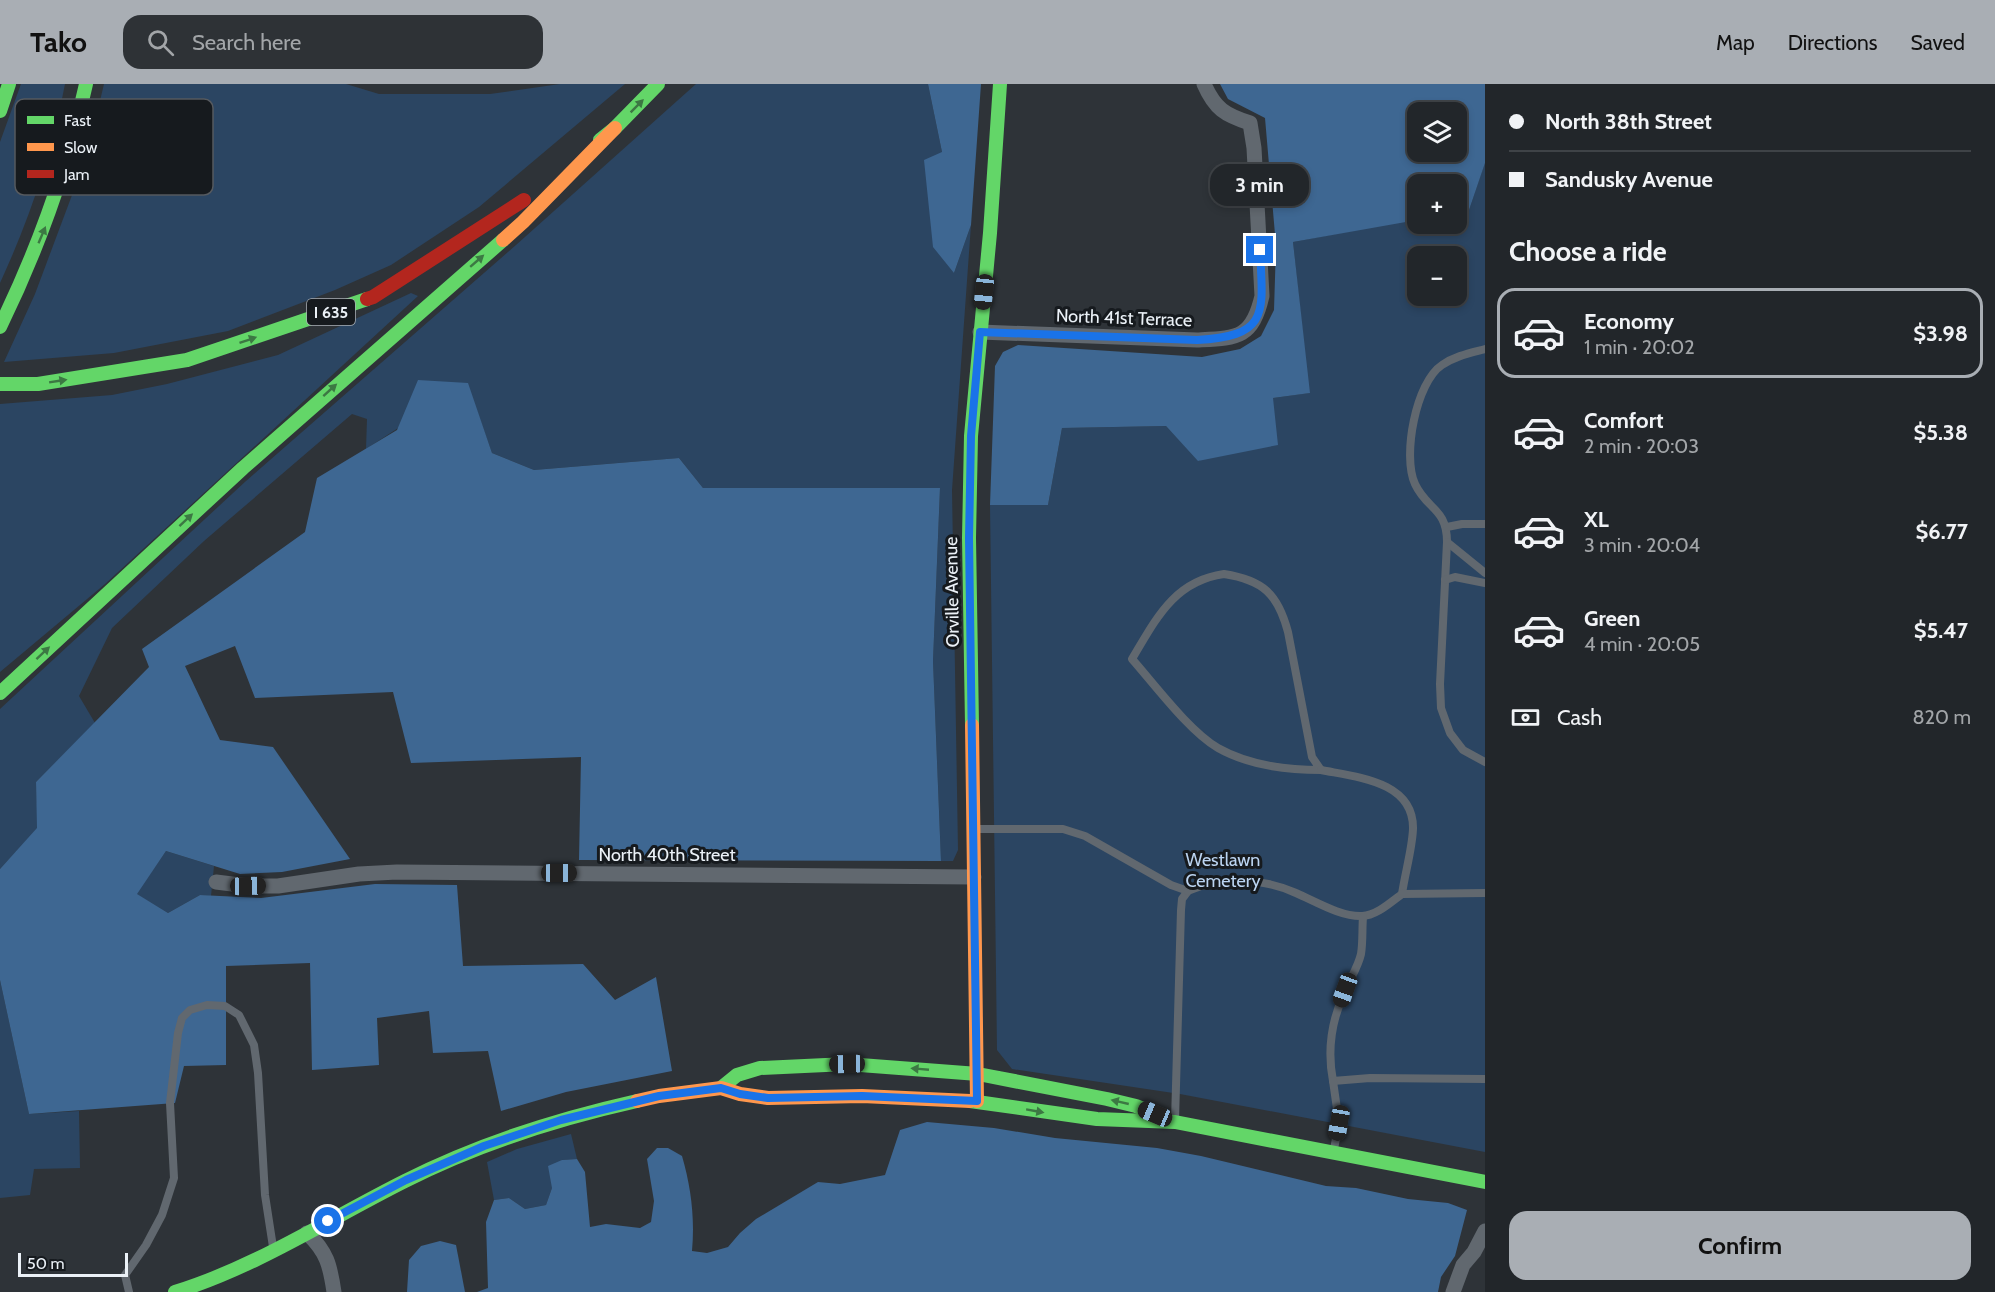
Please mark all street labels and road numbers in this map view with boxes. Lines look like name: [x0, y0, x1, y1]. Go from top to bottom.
road number: I 635: [307, 299, 355, 325]
street label: North 41st Terrace: [1056, 305, 1192, 331]
street label: Orville Avenue: [940, 536, 964, 648]
street label: North 40th Street: [599, 844, 735, 866]

